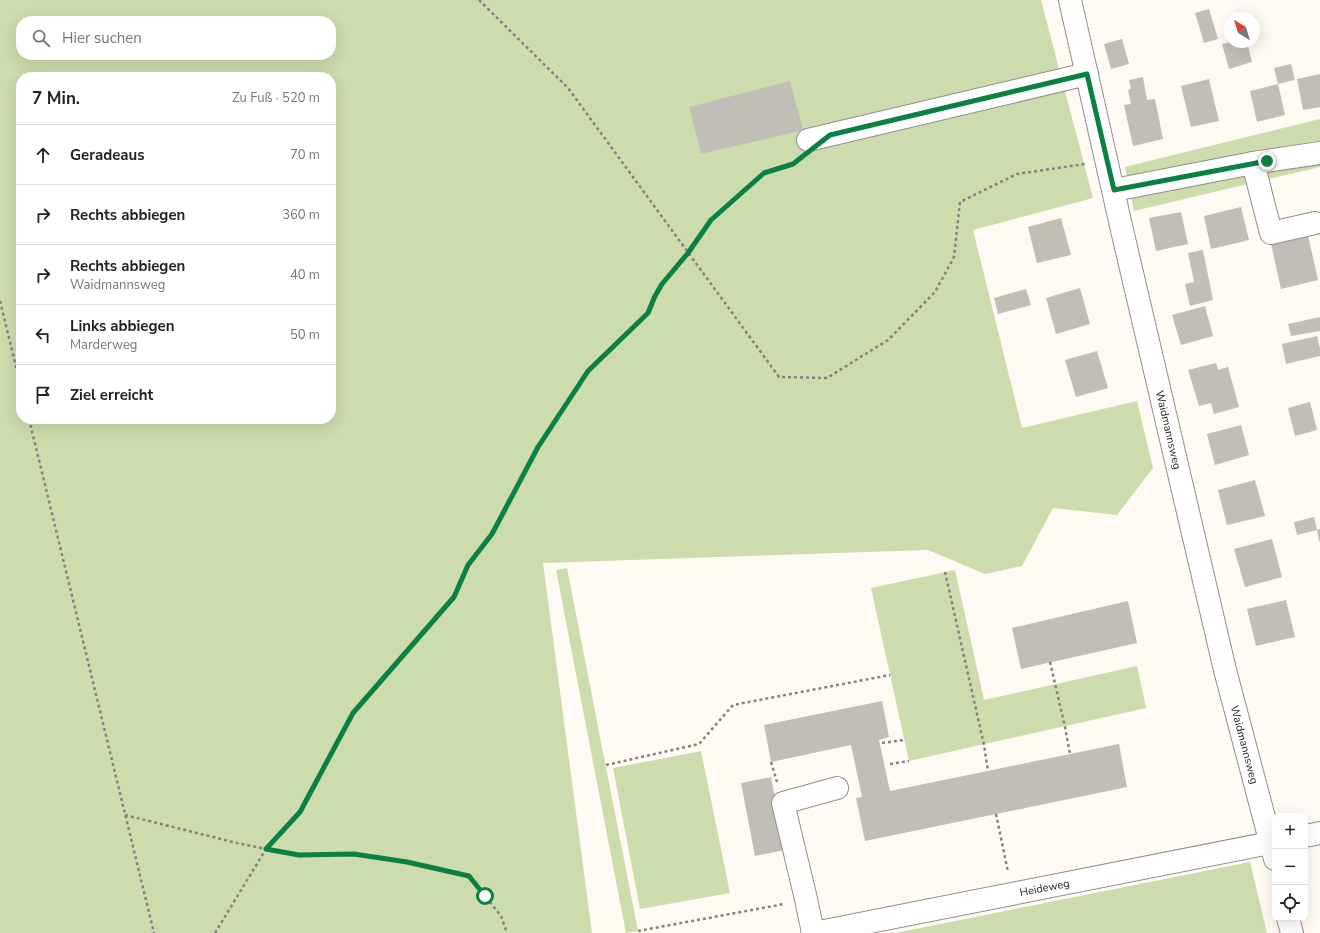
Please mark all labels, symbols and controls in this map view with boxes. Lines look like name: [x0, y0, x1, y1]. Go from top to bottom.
north arrow: [1224, 12, 1260, 48]
search box: [16, 16, 336, 60]
icon: search: [30, 27, 52, 49]
text: Hier suchen: [62, 28, 142, 48]
text: 7 Min.: [32, 87, 80, 110]
text: Zu Fuß · 520 m: [232, 89, 320, 107]
icon: ahead: [32, 144, 54, 166]
text: Geradeaus: [70, 145, 145, 165]
text: 70 m: [290, 146, 320, 164]
route end: [1258, 152, 1276, 170]
icon: right: [32, 204, 54, 226]
text: Rechts abbiegen: [70, 205, 185, 225]
text: 360 m: [282, 206, 320, 224]
text: Rechts abbiegen: [70, 256, 185, 276]
icon: right: [32, 264, 54, 286]
text: 40 m: [290, 266, 320, 284]
text: Waidmannsweg: [70, 276, 165, 294]
text: Links abbiegen: [70, 316, 174, 336]
icon: left: [32, 324, 54, 346]
text: 50 m: [290, 326, 320, 344]
text: Marderweg: [70, 336, 138, 354]
icon: arrive: [32, 384, 54, 406]
text: Ziel erreicht: [70, 385, 153, 405]
street label: Waidmannsweg: [1152, 389, 1185, 471]
street label: Waidmannsweg: [1227, 704, 1262, 786]
map controls: [1272, 813, 1308, 921]
button: +: [1272, 813, 1308, 849]
button: −: [1272, 849, 1308, 885]
street label: Heideweg: [1018, 875, 1071, 900]
button: locate: [1272, 885, 1308, 921]
route start: [476, 887, 494, 905]

